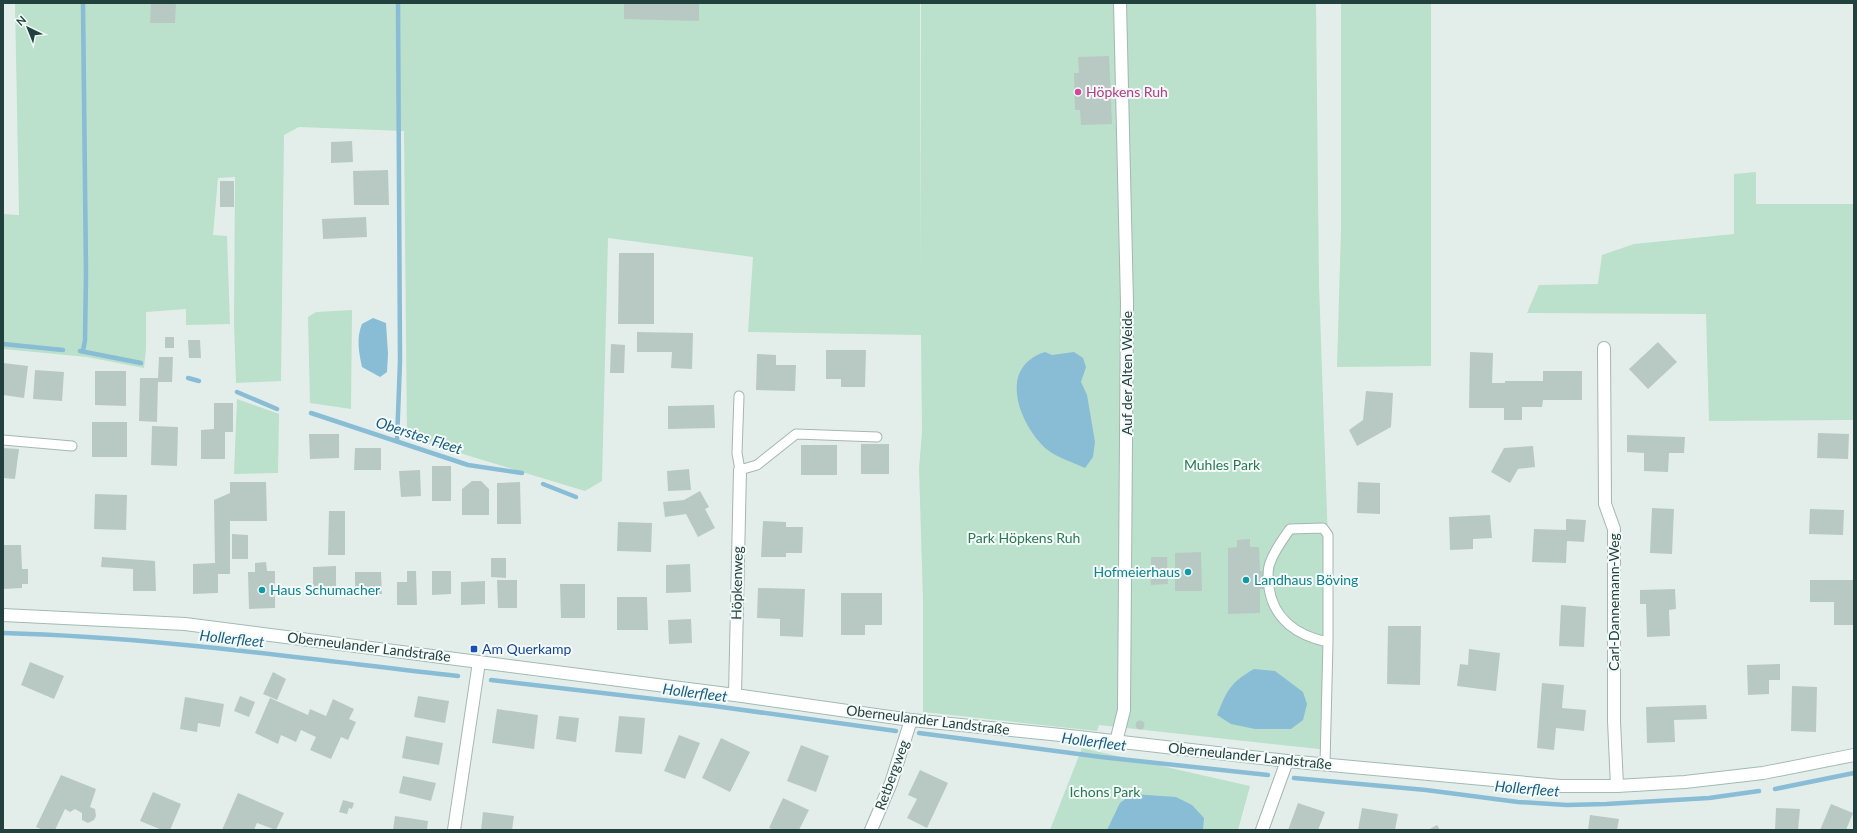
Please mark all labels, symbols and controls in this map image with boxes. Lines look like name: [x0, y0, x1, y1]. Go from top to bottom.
north arrow: [8, 8, 48, 48]
text: N: [13, 13, 28, 28]
place label: Höpkens Ruh: [1086, 83, 1168, 100]
marker: Höpkens Ruh: [1073, 87, 1083, 97]
street label: Auf der Alten Weide: [1118, 311, 1135, 435]
water label: Oberstes Fleet: [374, 413, 465, 458]
park label: Muhles Park: [1184, 456, 1261, 473]
park label: Park Höpkens Ruh: [968, 529, 1080, 546]
street label: Carl-Dannemann-Weg: [1605, 533, 1622, 671]
street label: Höpkenweg: [727, 546, 746, 620]
place label: Hofmeierhaus: [1093, 563, 1180, 580]
marker: Hofmeierhaus: [1183, 567, 1193, 577]
place label: Landhaus Böving: [1254, 571, 1358, 588]
marker: Landhaus Böving: [1241, 575, 1251, 585]
place label: Haus Schumacher: [270, 581, 380, 598]
marker: Haus Schumacher: [257, 585, 267, 595]
water label: Hollerfleet: [199, 626, 266, 650]
street label: Oberneulander Landstraße: [286, 628, 452, 665]
place label: Am Querkamp: [482, 640, 572, 657]
marker: Am Querkamp: [469, 644, 479, 654]
water label: Hollerfleet: [662, 679, 729, 705]
street label: Oberneulander Landstraße: [845, 701, 1011, 738]
water label: Hollerfleet: [1061, 728, 1128, 754]
street label: Retbergweg: [871, 737, 912, 812]
street label: Oberneulander Landstraße: [1167, 738, 1333, 773]
water label: Hollerfleet: [1494, 776, 1561, 800]
park label: Ichons Park: [1070, 783, 1141, 800]

